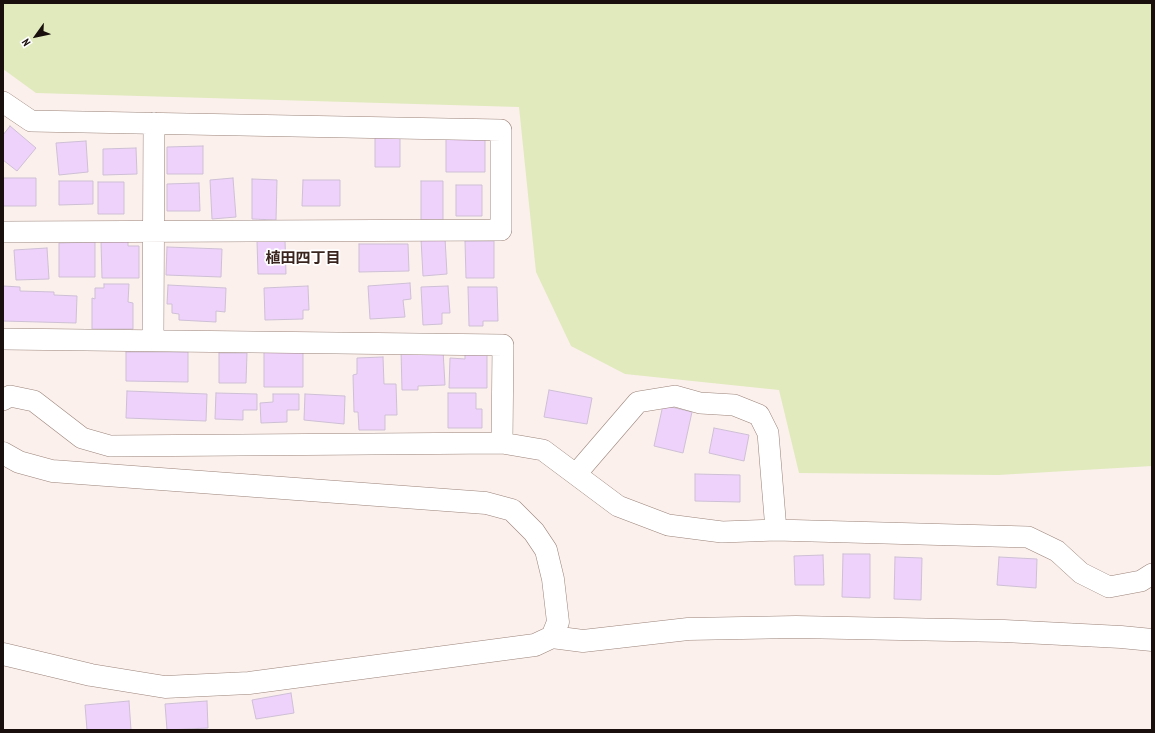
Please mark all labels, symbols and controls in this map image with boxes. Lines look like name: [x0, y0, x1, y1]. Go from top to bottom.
north arrow: [16, 16, 56, 56]
text: N: [18, 36, 33, 49]
district label: 植田四丁目: [266, 250, 340, 268]

